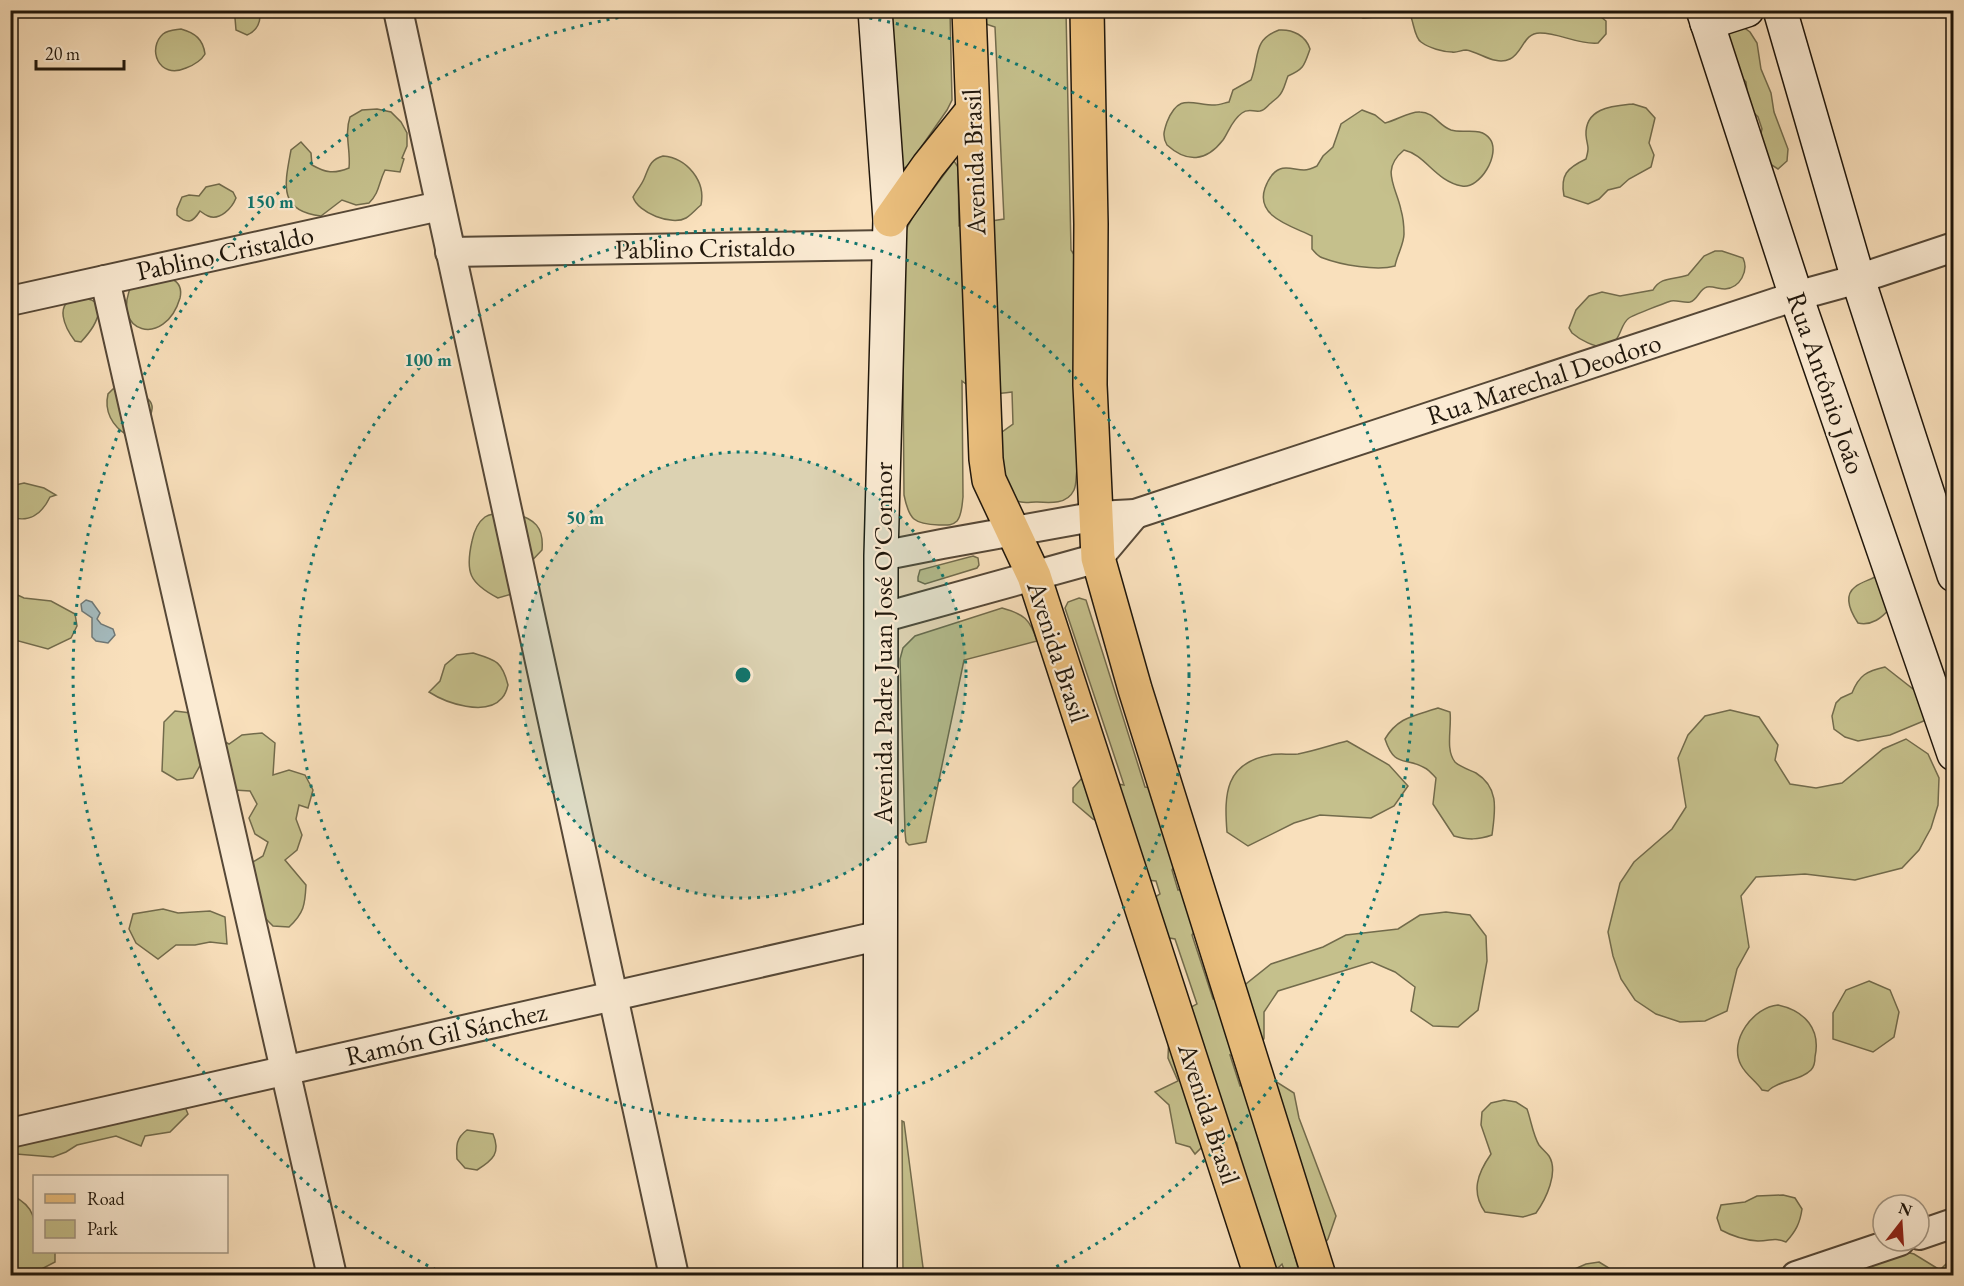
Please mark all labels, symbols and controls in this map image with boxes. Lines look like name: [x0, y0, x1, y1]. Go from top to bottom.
scale bar: [36, 33, 124, 71]
text: 20 m: [45, 42, 80, 65]
street label: Avenida Brasil: [953, 88, 994, 237]
text: 150 m: [246, 190, 294, 213]
street label: Pablino Cristaldo: [133, 217, 317, 288]
street label: Pablino Cristaldo: [615, 228, 795, 267]
street label: Rua Antônio João: [1779, 287, 1874, 478]
street label: Rua Marechal Deodoro: [1422, 324, 1665, 433]
text: 100 m: [404, 348, 452, 371]
street label: Avenida Padre Juan José O'Connor: [865, 462, 900, 825]
text: 50 m: [566, 506, 604, 529]
street label: Avenida Brasil: [1019, 576, 1098, 727]
centre of rings: [733, 665, 753, 685]
street label: Ramón Gil Sánchez: [342, 993, 551, 1074]
street label: Avenida Brasil: [1170, 1038, 1249, 1189]
legend: [33, 1175, 228, 1253]
text: Road: [87, 1187, 126, 1210]
north arrow: [1871, 1193, 1931, 1253]
text: N: [1896, 1197, 1915, 1221]
text: Park: [87, 1217, 118, 1240]

